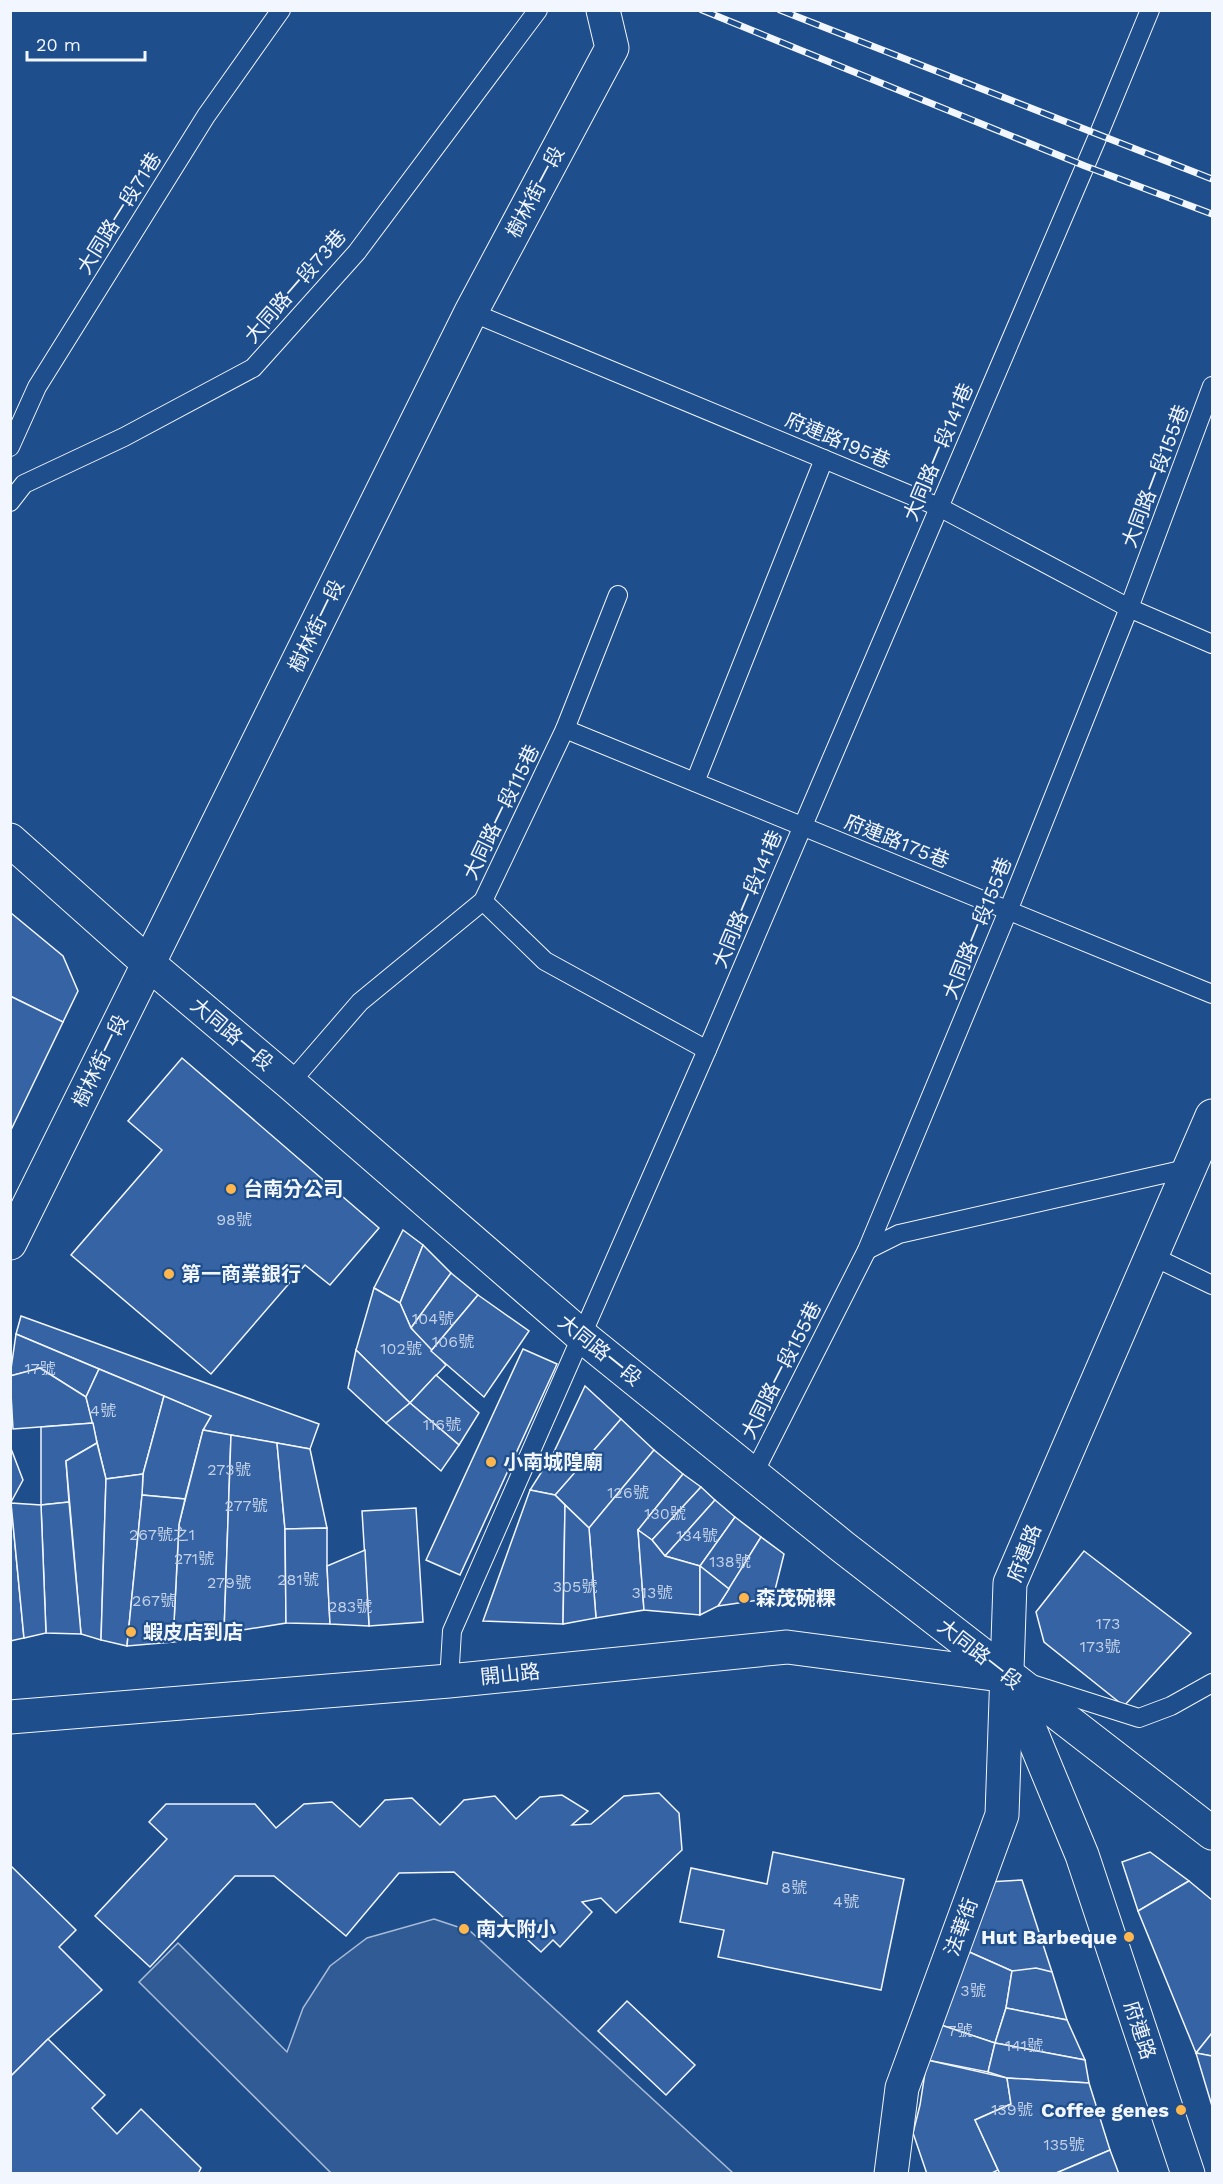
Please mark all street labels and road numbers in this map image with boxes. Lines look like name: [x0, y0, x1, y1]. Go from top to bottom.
street label: 樹林街一段: [501, 142, 569, 242]
street label: 大同路一段71巷: [72, 148, 166, 278]
street label: 大同路一段73巷: [239, 224, 351, 348]
street label: 大同路一段141巷: [898, 379, 978, 525]
street label: 大同路一段155巷: [1117, 401, 1193, 551]
street label: 府連路195巷: [782, 407, 894, 473]
street label: 樹林街一段: [283, 576, 349, 676]
street label: 大同路一段115巷: [458, 741, 544, 883]
street label: 府連路175巷: [841, 809, 953, 873]
street label: 大同路一段141巷: [707, 826, 787, 972]
street label: 大同路一段155巷: [938, 853, 1016, 1003]
street label: 大同路一段: [186, 993, 278, 1075]
street label: 樹林街一段: [67, 1011, 133, 1111]
street label: 大同路一段155巷: [736, 1297, 826, 1443]
street label: 大同路一段: [554, 1309, 646, 1391]
street label: 府連路: [1002, 1521, 1046, 1585]
street label: 大同路一段: [933, 1614, 1027, 1694]
street label: 開山路: [479, 1659, 541, 1689]
street label: 法華街: [939, 1895, 983, 1959]
street label: 府連路: [1119, 1998, 1161, 2062]

